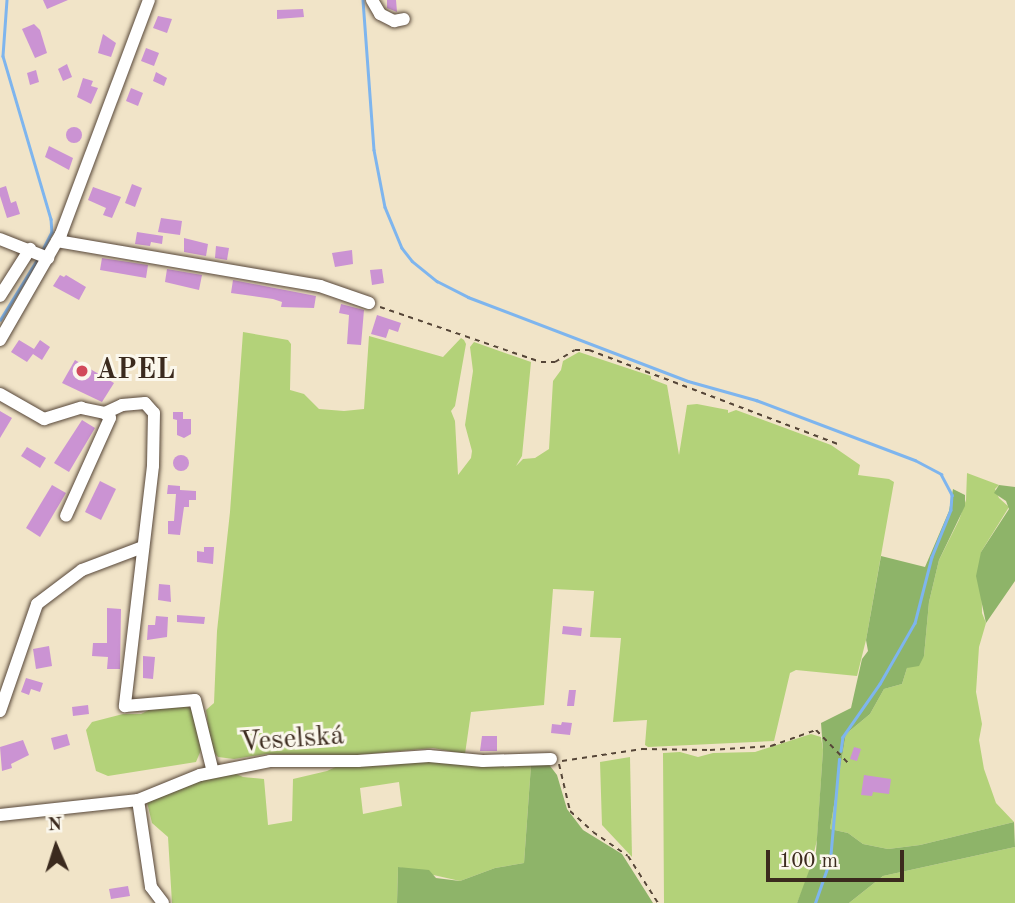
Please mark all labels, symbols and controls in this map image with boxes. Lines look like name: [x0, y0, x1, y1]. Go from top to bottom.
place label: APEL: [96, 354, 175, 388]
marker: APEL: [74, 363, 90, 379]
street label: Veselská: [238, 720, 346, 760]
north arrow: [21, 812, 91, 882]
text: N: [47, 816, 63, 835]
scale bar: [770, 836, 908, 880]
text: 100 m: [779, 851, 838, 872]

